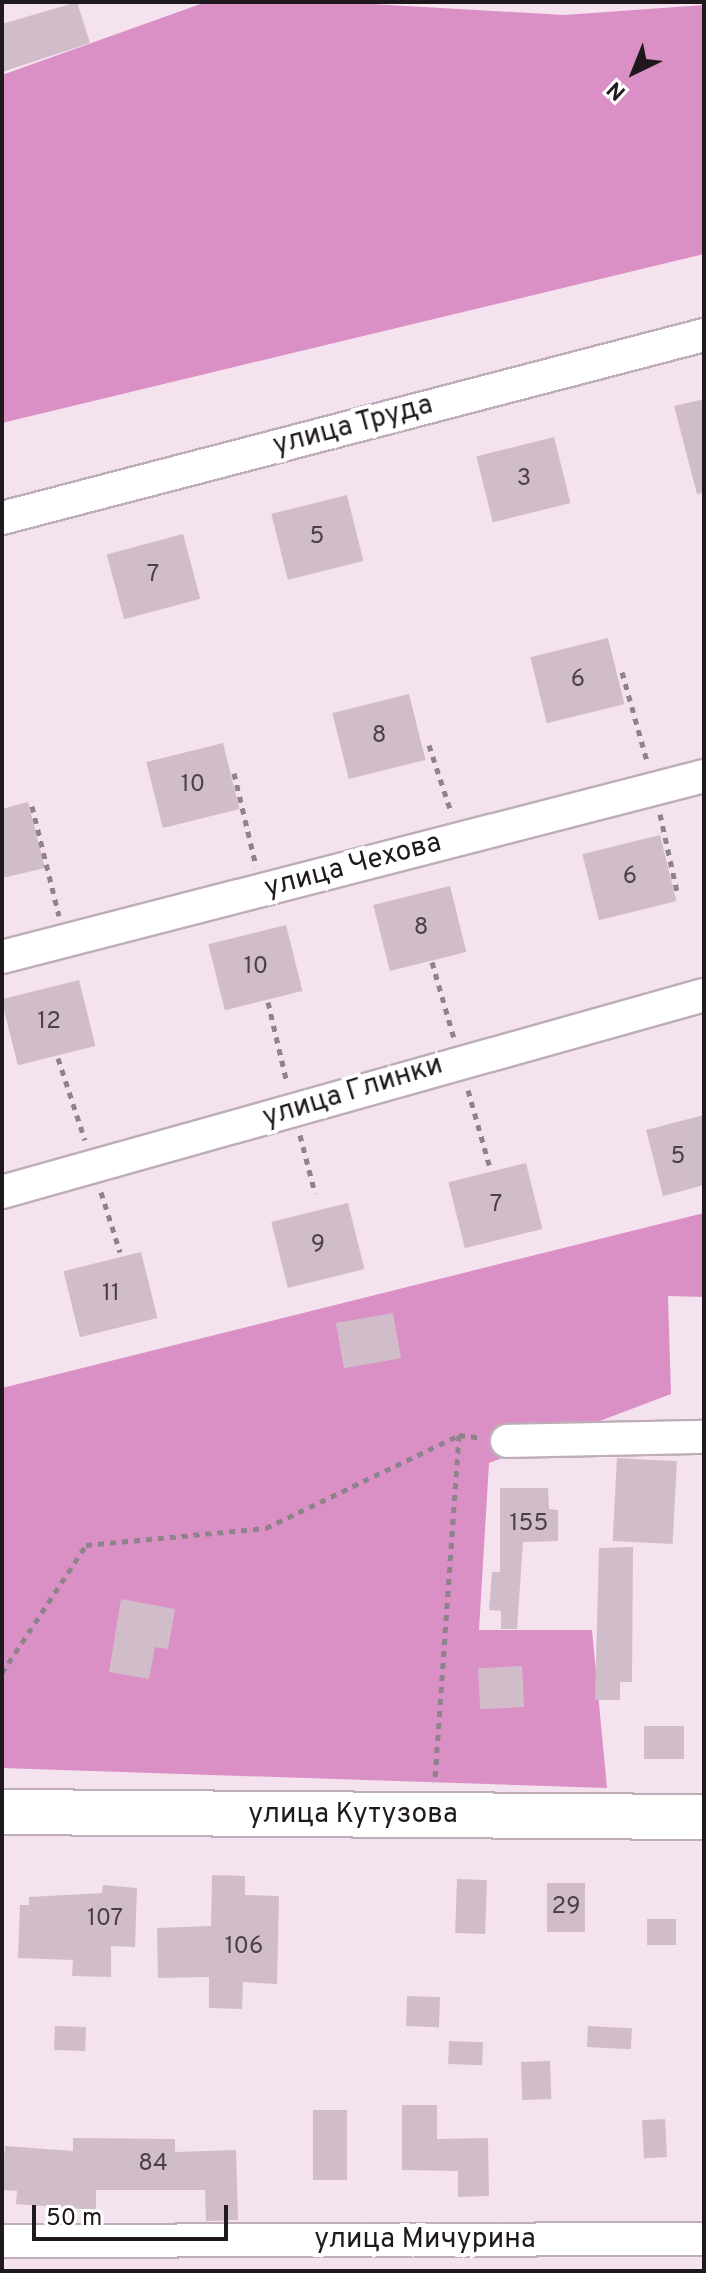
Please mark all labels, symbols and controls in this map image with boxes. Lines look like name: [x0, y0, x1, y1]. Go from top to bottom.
north arrow: [594, 32, 674, 112]
text: N: [602, 75, 632, 105]
street label: улица Труда: [269, 388, 437, 464]
house number: 3: [517, 466, 531, 494]
house number: 5: [310, 524, 324, 552]
house number: 7: [147, 562, 159, 590]
house number: 6: [571, 667, 585, 695]
house number: 8: [372, 723, 386, 751]
house number: 10: [181, 772, 205, 800]
street label: улица Чехова: [261, 826, 445, 906]
house number: 6: [623, 864, 637, 892]
house number: 8: [414, 915, 428, 943]
house number: 10: [244, 954, 268, 982]
house number: 12: [37, 1009, 61, 1037]
street label: улица Глинки: [259, 1049, 447, 1135]
house number: 5: [671, 1144, 685, 1172]
house number: 7: [490, 1192, 502, 1220]
house number: 9: [311, 1232, 325, 1260]
house number: 11: [102, 1281, 120, 1309]
house number: 155: [510, 1511, 548, 1539]
street label: улица Кутузова: [248, 1798, 458, 1832]
house number: 29: [551, 1894, 581, 1922]
house number: 107: [87, 1906, 123, 1934]
house number: 106: [225, 1934, 263, 1962]
house number: 84: [138, 2151, 168, 2179]
scale bar: [36, 2189, 232, 2239]
text: 50 m: [46, 2204, 102, 2234]
street label: улица Мичурина: [314, 2223, 536, 2257]

